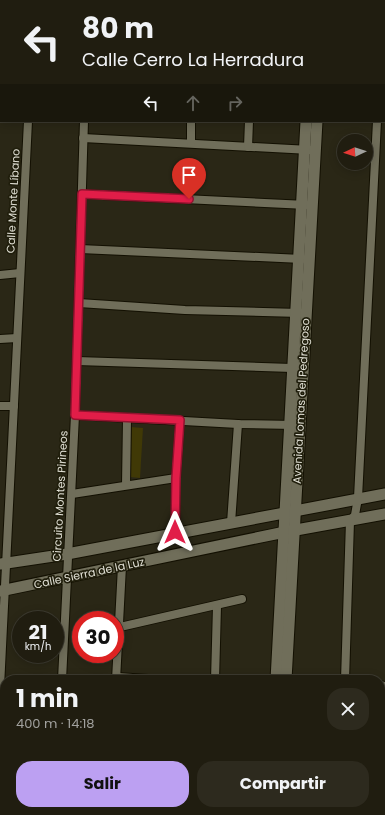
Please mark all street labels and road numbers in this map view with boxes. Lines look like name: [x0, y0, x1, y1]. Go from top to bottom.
street label: Calle Monte Líbano: [2, 148, 24, 254]
street label: Avenida Lomas del Pedregoso: [289, 318, 313, 484]
street label: Circuito Montes Pirineos: [49, 430, 71, 562]
street label: Calle Sierra de la Luz: [32, 553, 146, 593]

